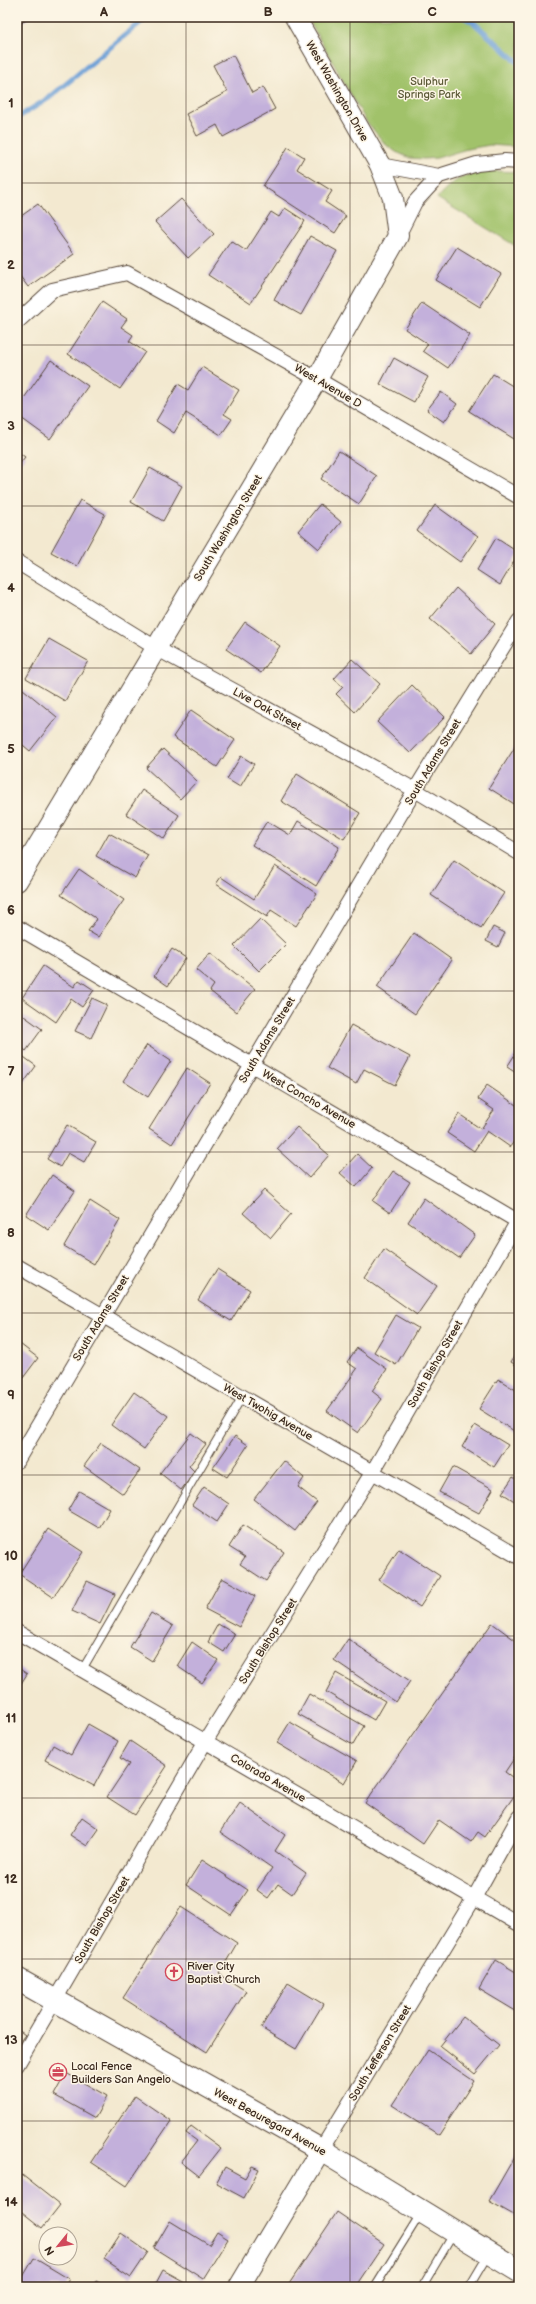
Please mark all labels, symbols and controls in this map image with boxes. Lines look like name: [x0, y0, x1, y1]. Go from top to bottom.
text: A: [99, 4, 108, 20]
text: B: [263, 4, 273, 20]
text: C: [427, 4, 437, 20]
street label: West Washington Drive: [303, 38, 371, 144]
park label: Sulphur Springs Park: [398, 75, 461, 101]
text: 1: [8, 95, 14, 111]
text: 2: [7, 257, 15, 273]
street label: West Avenue D: [292, 361, 364, 411]
text: 3: [7, 418, 15, 434]
street label: South Washington Street: [191, 472, 265, 583]
text: 4: [7, 580, 15, 596]
street label: Live Oak Street: [231, 685, 304, 733]
street label: South Adams Street: [402, 716, 464, 807]
text: 5: [7, 741, 15, 757]
text: 6: [7, 902, 15, 918]
street label: South Adams Street: [236, 994, 298, 1085]
text: 7: [7, 1064, 15, 1080]
street label: West Concho Avenue: [260, 1067, 359, 1131]
text: 8: [7, 1225, 15, 1241]
street label: South Adams Street: [70, 1272, 132, 1363]
street label: South Bishop Street: [405, 1318, 466, 1410]
street label: West Twohig Avenue: [221, 1381, 316, 1443]
text: 9: [7, 1387, 15, 1403]
text: 10: [4, 1548, 18, 1564]
street label: South Bishop Street: [236, 1595, 300, 1686]
text: 11: [6, 1710, 16, 1726]
street label: Colorado Avenue: [228, 1751, 309, 1805]
text: 12: [4, 1871, 18, 1887]
street label: South Bishop Street: [72, 1874, 133, 1966]
place label: River City Baptist Church: [187, 1960, 260, 1986]
church icon: River City Baptist Church: [164, 1962, 184, 1982]
street label: South Jefferson Street: [346, 2002, 414, 2103]
text: 13: [4, 2032, 18, 2048]
place label: Local Fence Builders San Angelo: [71, 2060, 171, 2086]
office icon: Local Fence Builders San Angelo: [48, 2062, 68, 2082]
street label: West Beauregard Avenue: [211, 2086, 329, 2159]
text: 14: [4, 2194, 18, 2210]
north arrow: [38, 2226, 78, 2266]
text: N: [42, 2244, 57, 2258]

